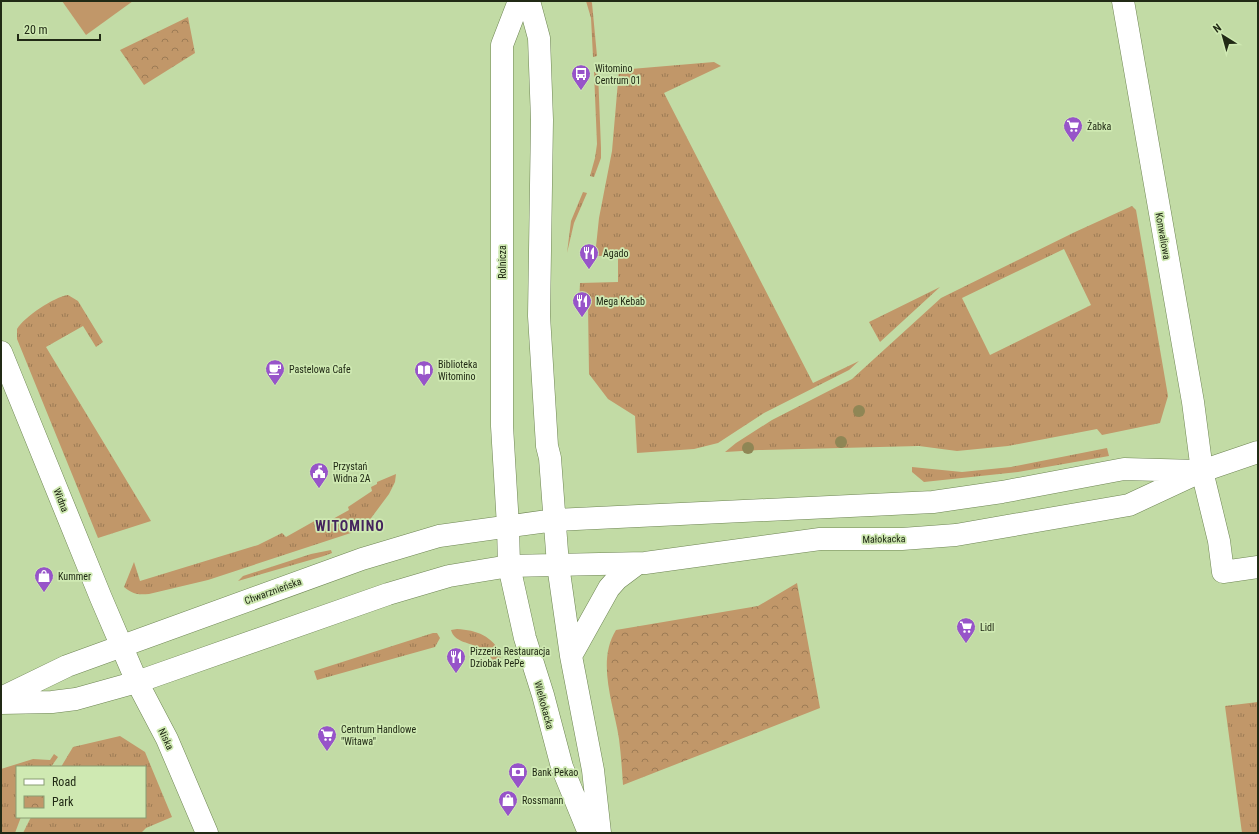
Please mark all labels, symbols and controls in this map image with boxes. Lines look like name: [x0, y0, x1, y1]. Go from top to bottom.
scale bar: [18, 16, 100, 42]
north arrow: [1203, 16, 1243, 56]
text: N: [1211, 21, 1224, 36]
text: 20 m: [24, 23, 48, 37]
bus stop icon: Witomino Centrum 01: [570, 63, 592, 91]
place label: Witomino Centrum 01: [595, 63, 641, 86]
supermarket icon: Żabka: [1062, 115, 1084, 143]
place label: Żabka: [1087, 120, 1111, 132]
street label: Konwaliowa: [1153, 212, 1173, 260]
restaurant icon: Agado: [578, 242, 600, 270]
street label: Rolnicza: [497, 245, 508, 279]
place label: Agado: [603, 248, 628, 259]
restaurant icon: Mega Kebab: [571, 290, 593, 318]
place label: Mega Kebab: [596, 296, 645, 307]
cafe icon: Pastelowa Cafe: [264, 358, 286, 386]
library icon: Biblioteka Witomino: [413, 359, 435, 387]
place label: Biblioteka Witomino: [438, 359, 477, 382]
place label: Pastelowa Cafe: [289, 364, 351, 375]
public building icon: Przystań Widna 2A: [308, 461, 330, 489]
place label: Przystań Widna 2A: [333, 461, 371, 484]
street label: Widna: [51, 487, 71, 514]
district label: WITOMINO: [315, 518, 385, 534]
street label: Małokacka: [862, 533, 906, 545]
shop icon: Kummer: [33, 565, 55, 593]
place label: Kummer: [58, 571, 91, 582]
street label: Chwarznieńska: [243, 576, 303, 606]
supermarket icon: Lidl: [955, 616, 977, 644]
place label: Lidl: [980, 622, 994, 633]
restaurant icon: Pizzeria Restauracja Dziobak PePe: [445, 646, 467, 674]
place label: Pizzeria Restauracja Dziobak PePe: [470, 646, 550, 669]
street label: Wielkokacka: [532, 680, 556, 731]
supermarket icon: Centrum Handlowe "Witawa": [316, 724, 338, 752]
place label: Centrum Handlowe "Witawa": [341, 724, 416, 747]
street label: Niska: [156, 727, 176, 752]
bank icon: Bank Pekao: [507, 761, 529, 789]
legend: [16, 766, 146, 818]
place label: Bank Pekao: [532, 767, 578, 778]
text: Road: [52, 775, 76, 789]
shop icon: Rossmann: [497, 789, 519, 817]
text: Park: [52, 795, 74, 809]
place label: Rossmann: [522, 795, 564, 806]

